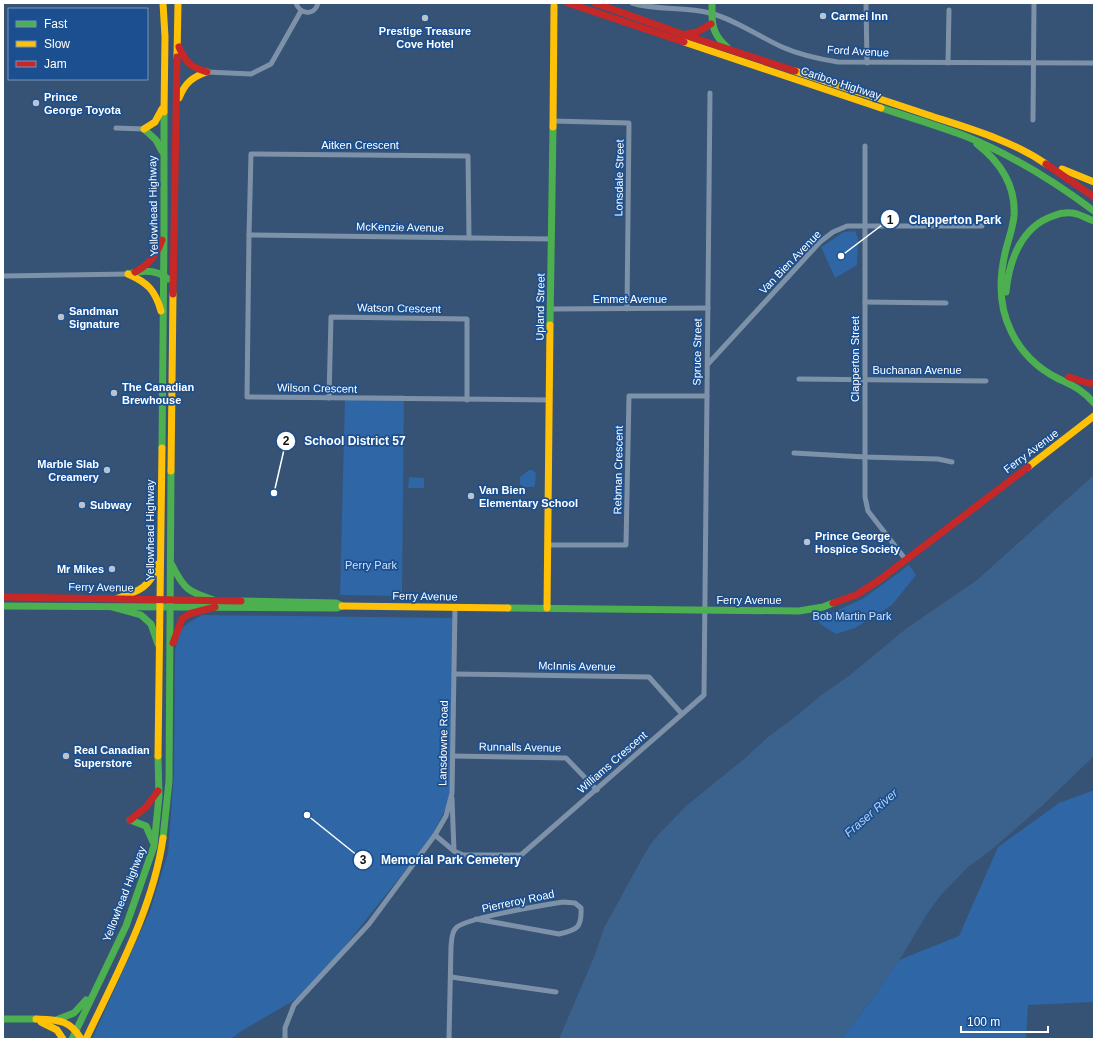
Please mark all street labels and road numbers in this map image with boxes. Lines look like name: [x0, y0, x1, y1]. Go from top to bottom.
street label: Ford Avenue: [827, 43, 889, 59]
street label: Cariboo Highway: [799, 64, 883, 102]
street label: Aitken Crescent: [321, 139, 399, 151]
street label: Lonsdale Street: [612, 139, 626, 217]
street label: Yellowhead Highway: [146, 155, 160, 257]
street label: McKenzie Avenue: [356, 220, 444, 234]
street label: Van Bien Avenue: [757, 228, 823, 296]
street label: Upland Street: [533, 273, 547, 341]
street label: Emmet Avenue: [593, 293, 667, 305]
street label: Watson Crescent: [357, 301, 441, 315]
street label: Clapperton Street: [849, 316, 861, 402]
street label: Spruce Street: [690, 318, 704, 386]
street label: Buchanan Avenue: [872, 364, 962, 376]
street label: Wilson Crescent: [277, 381, 357, 395]
street label: Rebman Crescent: [611, 426, 625, 514]
street label: Ferry Avenue: [1001, 427, 1061, 475]
street label: Yellowhead Highway: [144, 479, 156, 581]
street label: Ferry Avenue: [68, 580, 134, 594]
street label: Ferry Avenue: [392, 589, 458, 603]
street label: Ferry Avenue: [716, 594, 782, 606]
street label: McInnis Avenue: [538, 659, 616, 673]
street label: Lansdowne Road: [436, 700, 450, 786]
street label: Williams Crescent: [575, 729, 649, 795]
street label: Runnalls Avenue: [479, 740, 561, 754]
street label: Yellowhead Highway: [100, 844, 148, 943]
street label: Pierreroy Road: [481, 887, 555, 915]

